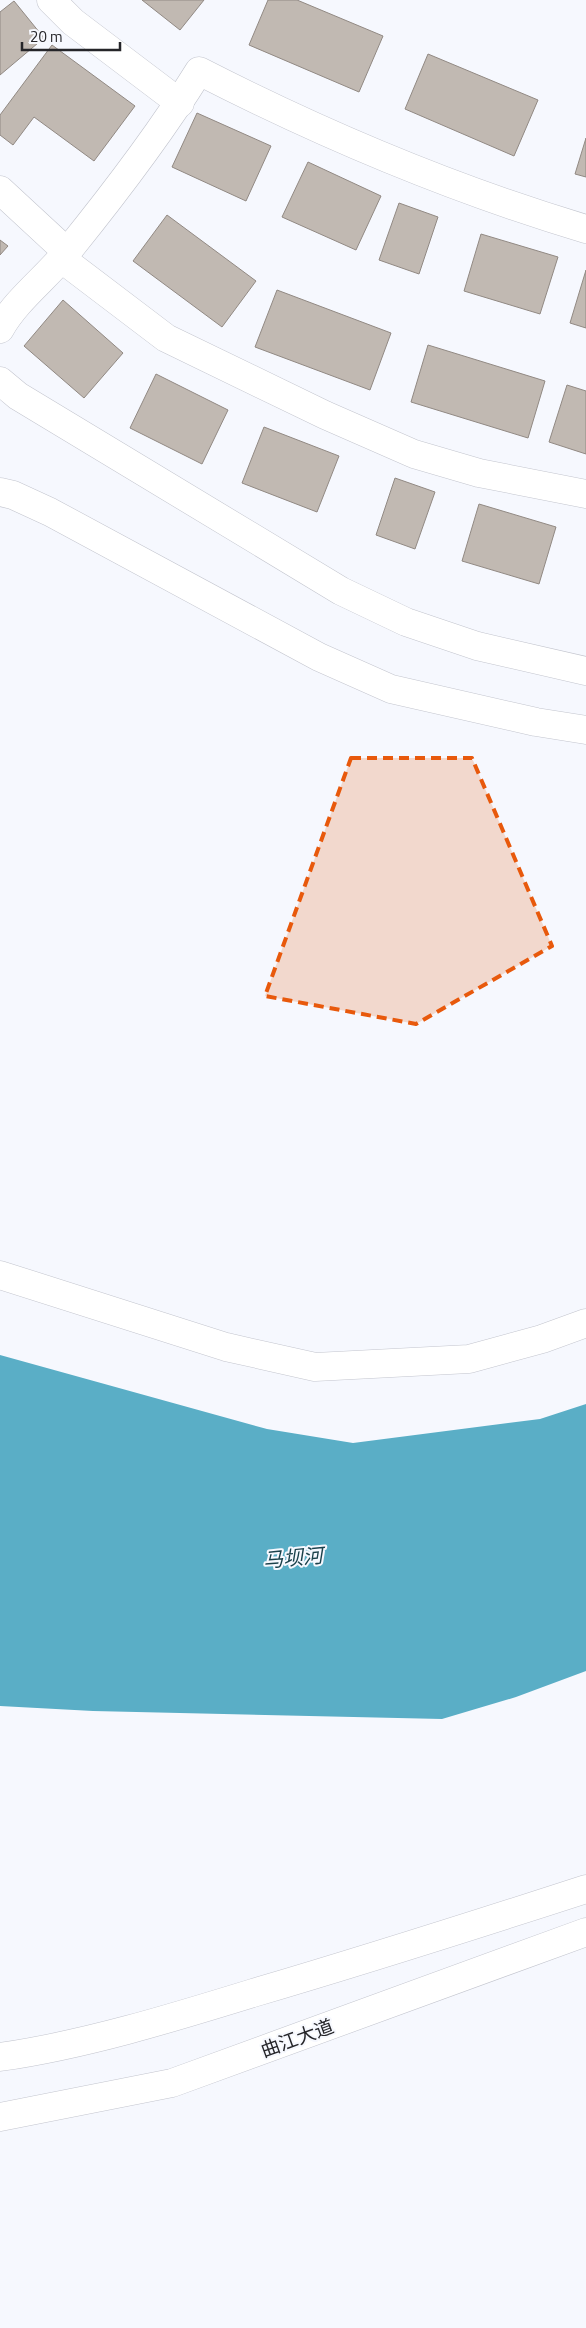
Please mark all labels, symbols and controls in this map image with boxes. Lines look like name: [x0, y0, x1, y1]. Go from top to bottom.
scale bar: [22, 20, 120, 52]
text: 20 m: [30, 25, 63, 48]
water label: 马坝河: [262, 1539, 328, 1576]
street label: 曲江大道: [256, 2011, 338, 2064]

